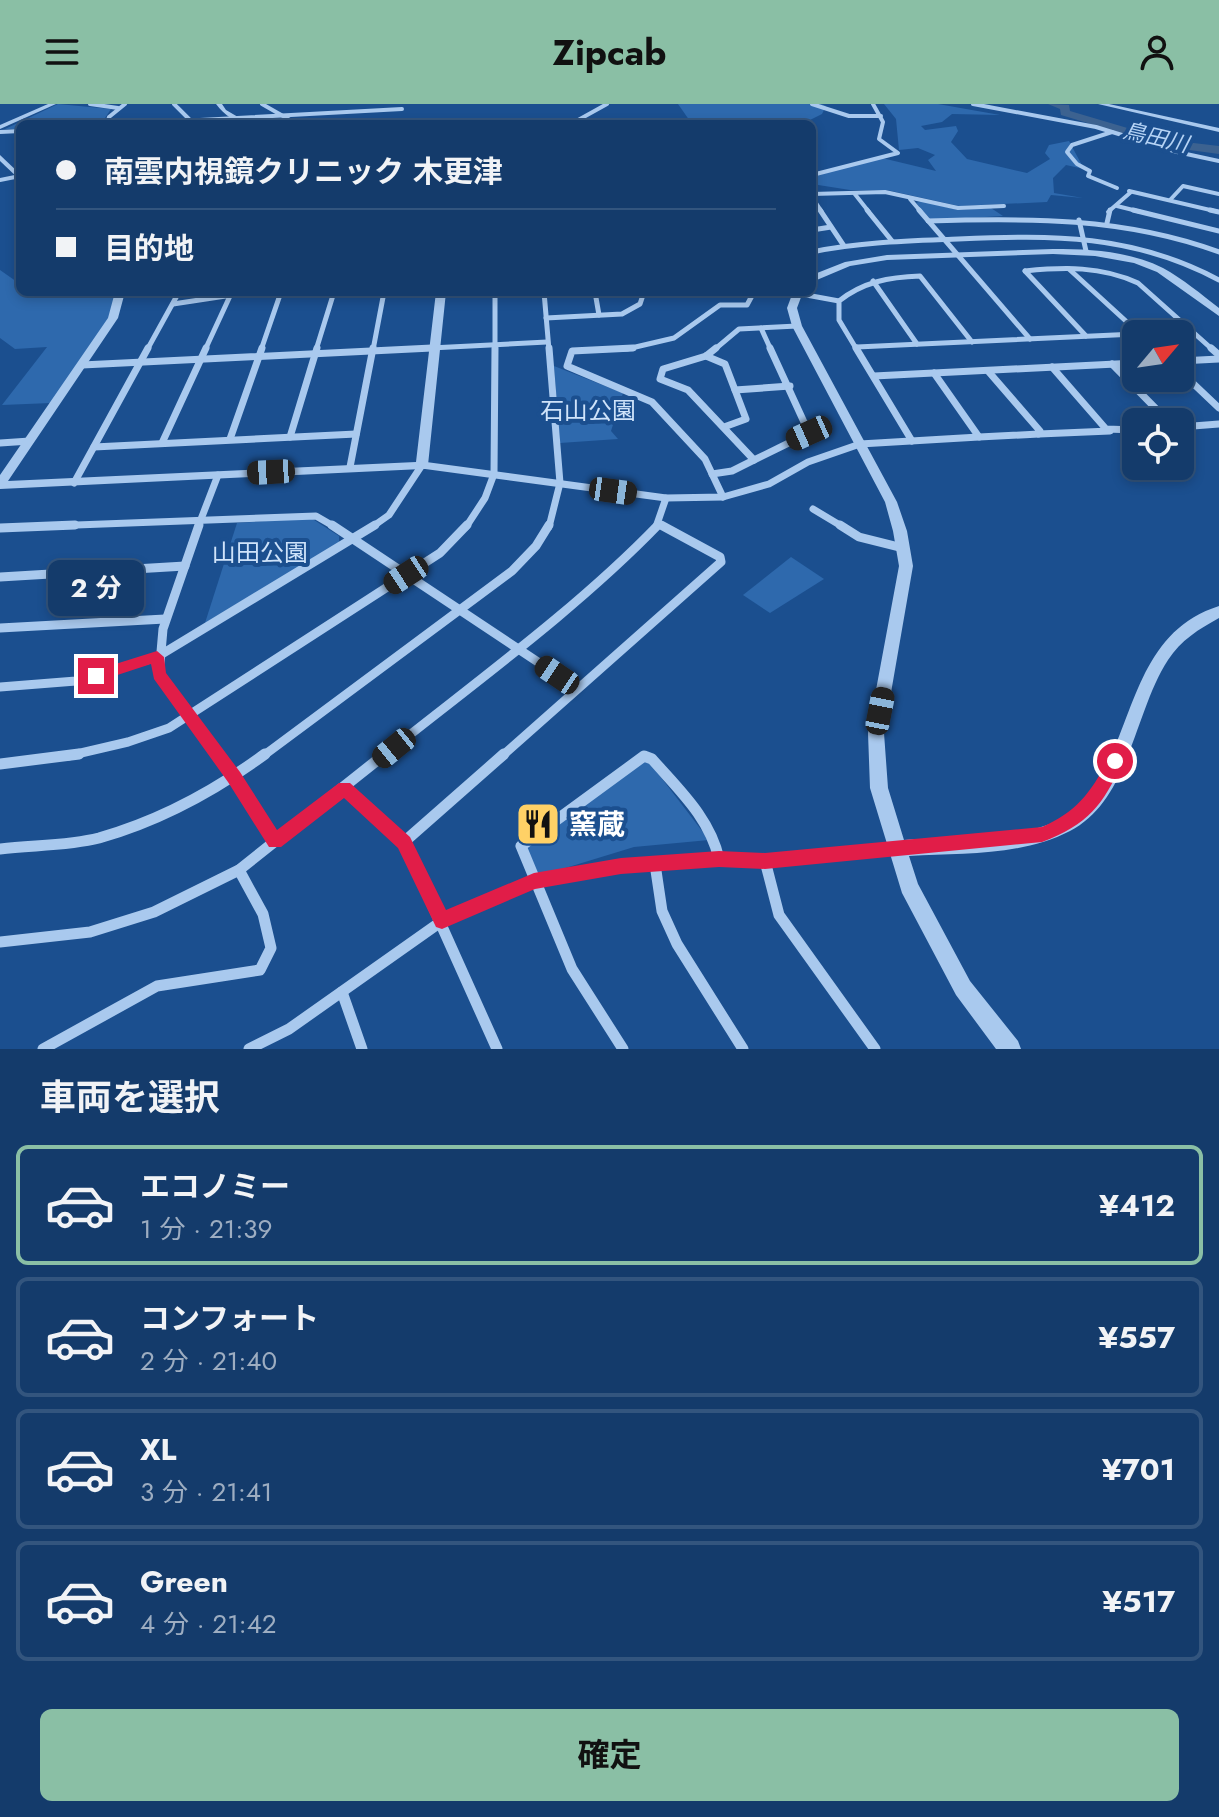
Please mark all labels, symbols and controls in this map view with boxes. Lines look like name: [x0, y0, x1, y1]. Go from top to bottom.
text: Zipcab: [553, 26, 666, 78]
icon: menu: [40, 30, 84, 74]
icon: person: [1135, 30, 1179, 74]
water label: 鳥田川: [1120, 114, 1194, 160]
text: 南雲内視鏡クリニック 木更津: [104, 150, 503, 193]
text: 目的地: [104, 227, 194, 270]
north arrow: [1122, 320, 1194, 392]
map controls: [1122, 320, 1194, 480]
park label: 石山公園: [540, 393, 636, 428]
button: locate: [1122, 408, 1194, 480]
car: [782, 412, 836, 454]
car: [246, 459, 296, 485]
car: [588, 476, 638, 506]
park label: 山田公園: [212, 535, 308, 570]
car: [379, 552, 433, 598]
callout: 2 分: [48, 560, 144, 616]
text: 2 分: [71, 569, 121, 607]
car: [530, 652, 584, 698]
route end: [78, 658, 114, 694]
car: [864, 685, 896, 737]
car: [368, 724, 420, 772]
route start: [1097, 743, 1133, 779]
restaurant icon: 窯蔵: [514, 800, 562, 848]
place label: 窯蔵: [569, 804, 625, 845]
text: 車両を選択: [40, 1071, 220, 1123]
text: エコノミー: [140, 1165, 290, 1208]
icon: car: [44, 1169, 116, 1241]
text: ¥412: [1099, 1184, 1175, 1227]
text: 1 分 · 21:39: [140, 1210, 272, 1248]
text: コンフォート: [140, 1297, 319, 1340]
icon: car: [44, 1301, 116, 1373]
text: ¥557: [1098, 1316, 1175, 1359]
text: 2 分 · 21:40: [140, 1342, 277, 1380]
text: XL: [140, 1428, 176, 1471]
icon: car: [44, 1433, 116, 1505]
text: ¥701: [1102, 1448, 1175, 1491]
text: 3 分 · 21:41: [140, 1473, 273, 1511]
text: Green: [140, 1560, 228, 1603]
icon: car: [44, 1565, 116, 1637]
text: ¥517: [1102, 1580, 1175, 1623]
text: 4 分 · 21:42: [140, 1605, 277, 1643]
button: 確定: [40, 1709, 1179, 1801]

